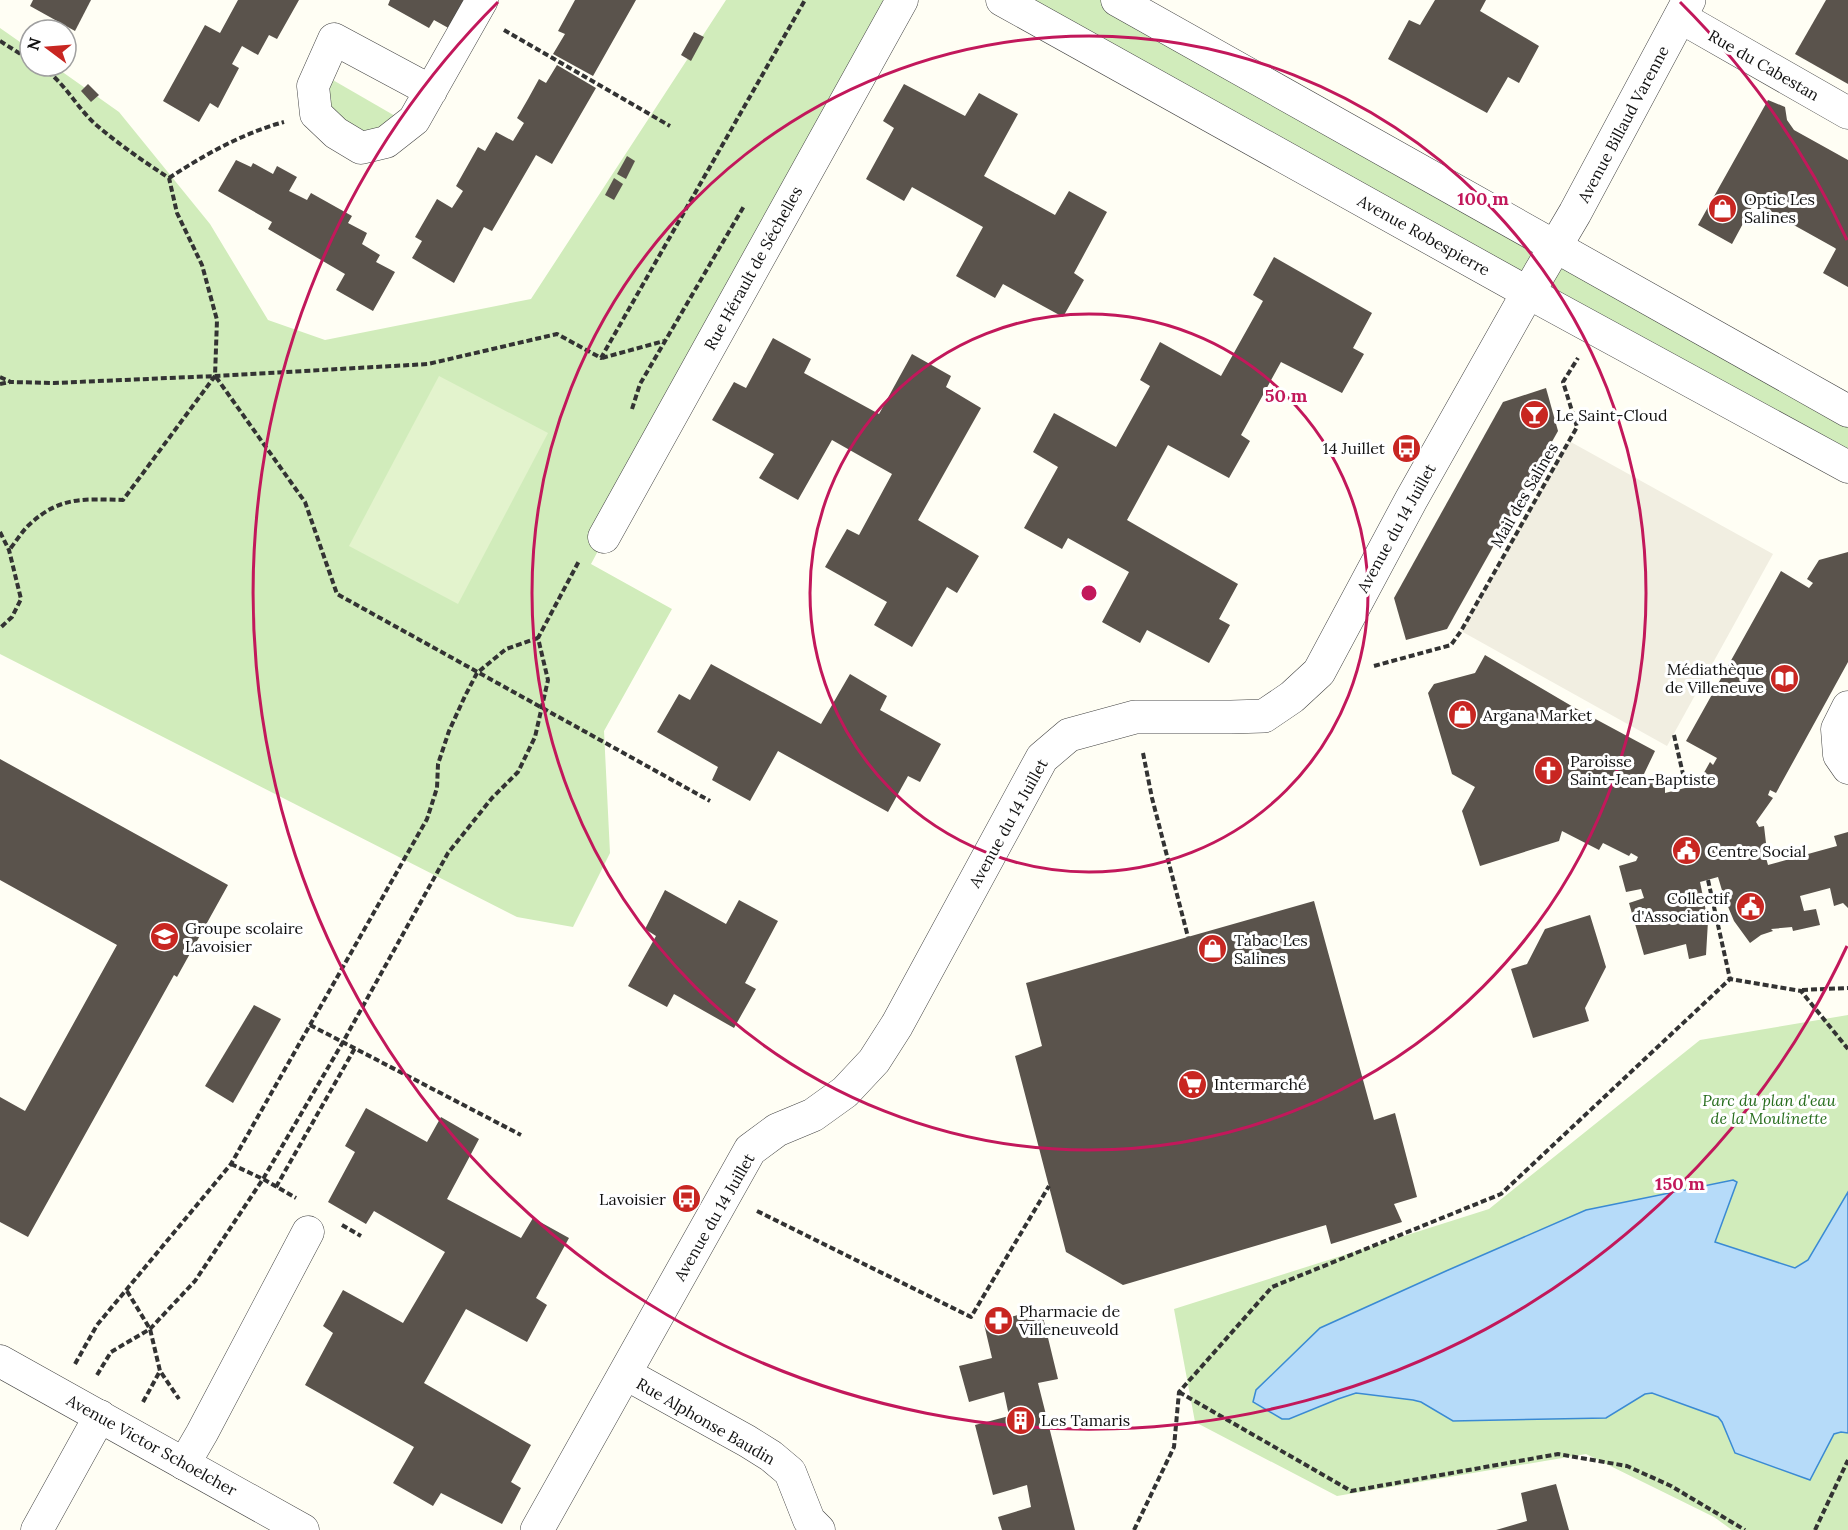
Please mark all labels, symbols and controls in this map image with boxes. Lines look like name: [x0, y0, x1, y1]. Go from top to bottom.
north arrow: [18, 18, 78, 78]
street label: Rue du Cabestan: [1705, 25, 1823, 105]
text: N: [22, 35, 45, 53]
street label: Avenue Billaud Varenne: [1573, 42, 1673, 207]
street label: Rue Hérault de Séchelles: [700, 183, 806, 353]
text: 100 m: [1457, 187, 1509, 210]
place label: Optic Les Salines: [1744, 189, 1815, 227]
street label: Avenue Robespierre: [1353, 190, 1494, 280]
shop icon: Optic Les Salines: [1707, 192, 1739, 224]
text: 50 m: [1265, 384, 1308, 407]
bar icon: Le Saint-Cloud: [1519, 399, 1551, 431]
place label: Le Saint-Cloud: [1556, 405, 1668, 425]
bus stop icon: 14 Juillet: [1390, 432, 1422, 464]
place label: 14 Juillet: [1323, 438, 1386, 458]
street label: Mail des Salines: [1486, 439, 1562, 551]
street label: Avenue du 14 Juillet: [1352, 459, 1440, 597]
centre of rings: [1079, 583, 1099, 603]
place label: Médiathèque de Villeneuve: [1665, 659, 1764, 697]
library icon: Médiathèque de Villeneuve: [1769, 662, 1801, 694]
shop icon: Argana Market: [1446, 699, 1478, 731]
place label: Argana Market: [1482, 705, 1593, 725]
place label: Paroisse Saint-Jean-Baptiste: [1570, 751, 1716, 789]
street label: Avenue du 14 Juillet: [964, 754, 1052, 892]
church icon: Paroisse Saint-Jean-Baptiste: [1533, 754, 1565, 786]
public building icon: Centre Social: [1670, 835, 1702, 867]
place label: Centre Social: [1707, 841, 1806, 861]
place label: Collectif d'Association: [1632, 888, 1731, 926]
public building icon: Collectif d'Association: [1734, 891, 1766, 923]
place label: Groupe scolaire Lavoisier: [185, 918, 303, 956]
school or university icon: Groupe scolaire Lavoisier: [148, 921, 180, 953]
place label: Tabac Les Salines: [1234, 930, 1308, 968]
shop icon: Tabac Les Salines: [1197, 933, 1229, 965]
supermarket icon: Intermarché: [1177, 1068, 1209, 1100]
place label: Intermarché: [1214, 1074, 1307, 1094]
park label: Parc du plan d'eau de la Moulinette: [1702, 1090, 1836, 1128]
street label: Avenue du 14 Juillet: [669, 1149, 759, 1285]
text: 150 m: [1655, 1172, 1705, 1195]
bus stop icon: Lavoisier: [671, 1183, 703, 1215]
place label: Lavoisier: [599, 1189, 666, 1209]
place label: Pharmacie de Villeneuveold: [1018, 1301, 1120, 1339]
pharmacy icon: Pharmacie de Villeneuveold: [982, 1304, 1014, 1336]
street label: Rue Alphonse Baudin: [633, 1373, 779, 1469]
street label: Avenue Victor Schoelcher: [62, 1389, 241, 1500]
building icon: Les Tamaris: [1004, 1404, 1036, 1436]
place label: Les Tamaris: [1041, 1410, 1130, 1430]

